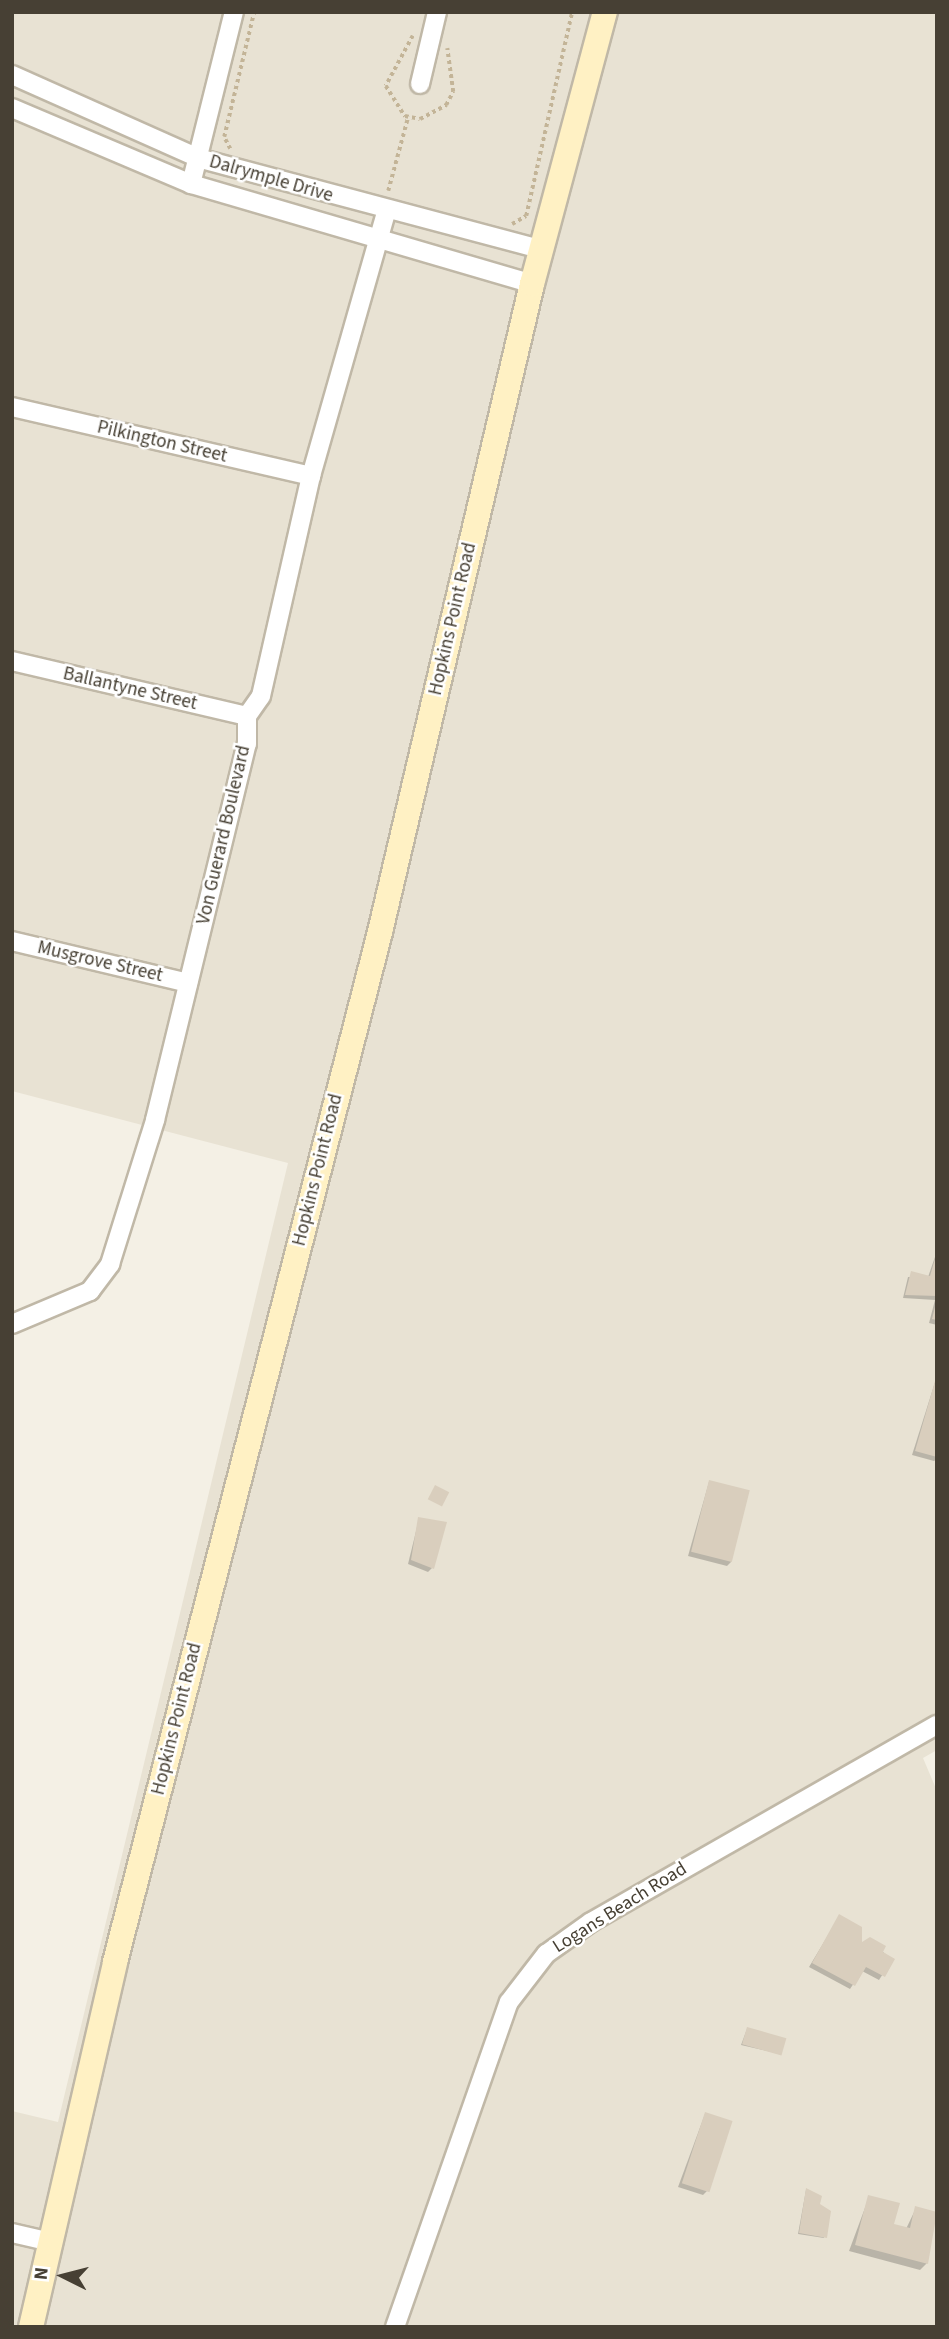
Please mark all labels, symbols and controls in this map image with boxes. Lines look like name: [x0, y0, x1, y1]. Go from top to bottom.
street label: Dalrymple Drive: [207, 150, 335, 208]
street label: Pilkington Street: [95, 416, 229, 468]
street label: Hopkins Point Road: [424, 540, 482, 698]
street label: Ballantyne Street: [61, 662, 199, 716]
street label: Von Guerard Boulevard: [192, 743, 256, 927]
street label: Musgrove Street: [35, 937, 165, 987]
street label: Hopkins Point Road: [288, 1091, 348, 1249]
street label: Hopkins Point Road: [147, 1640, 207, 1798]
street label: Logans Beach Road: [549, 1858, 691, 1958]
north arrow: [28, 2241, 98, 2311]
text: N: [28, 2266, 56, 2281]

